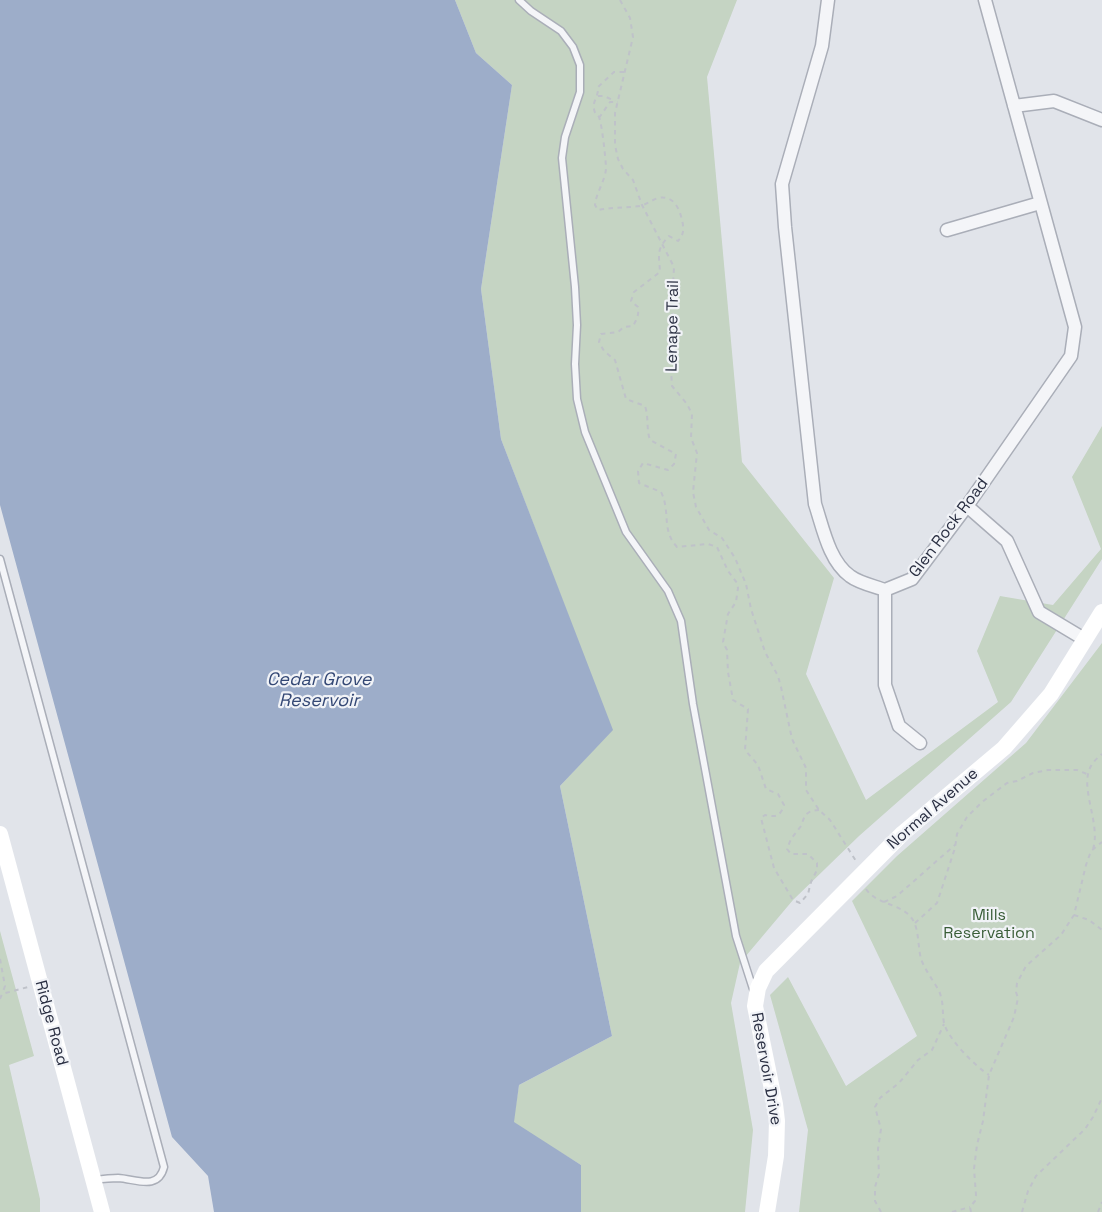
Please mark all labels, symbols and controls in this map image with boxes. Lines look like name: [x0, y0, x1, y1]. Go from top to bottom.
street label: Lenape Trail: [663, 280, 683, 372]
street label: Glen Rock Road: [905, 475, 993, 581]
water label: Cedar Grove Reservoir: [267, 669, 371, 712]
street label: Normal Avenue: [884, 764, 982, 854]
park label: Mills Reservation: [943, 906, 1035, 944]
street label: Ridge Road: [30, 978, 72, 1068]
street label: Reservoir Drive: [747, 1011, 785, 1127]

